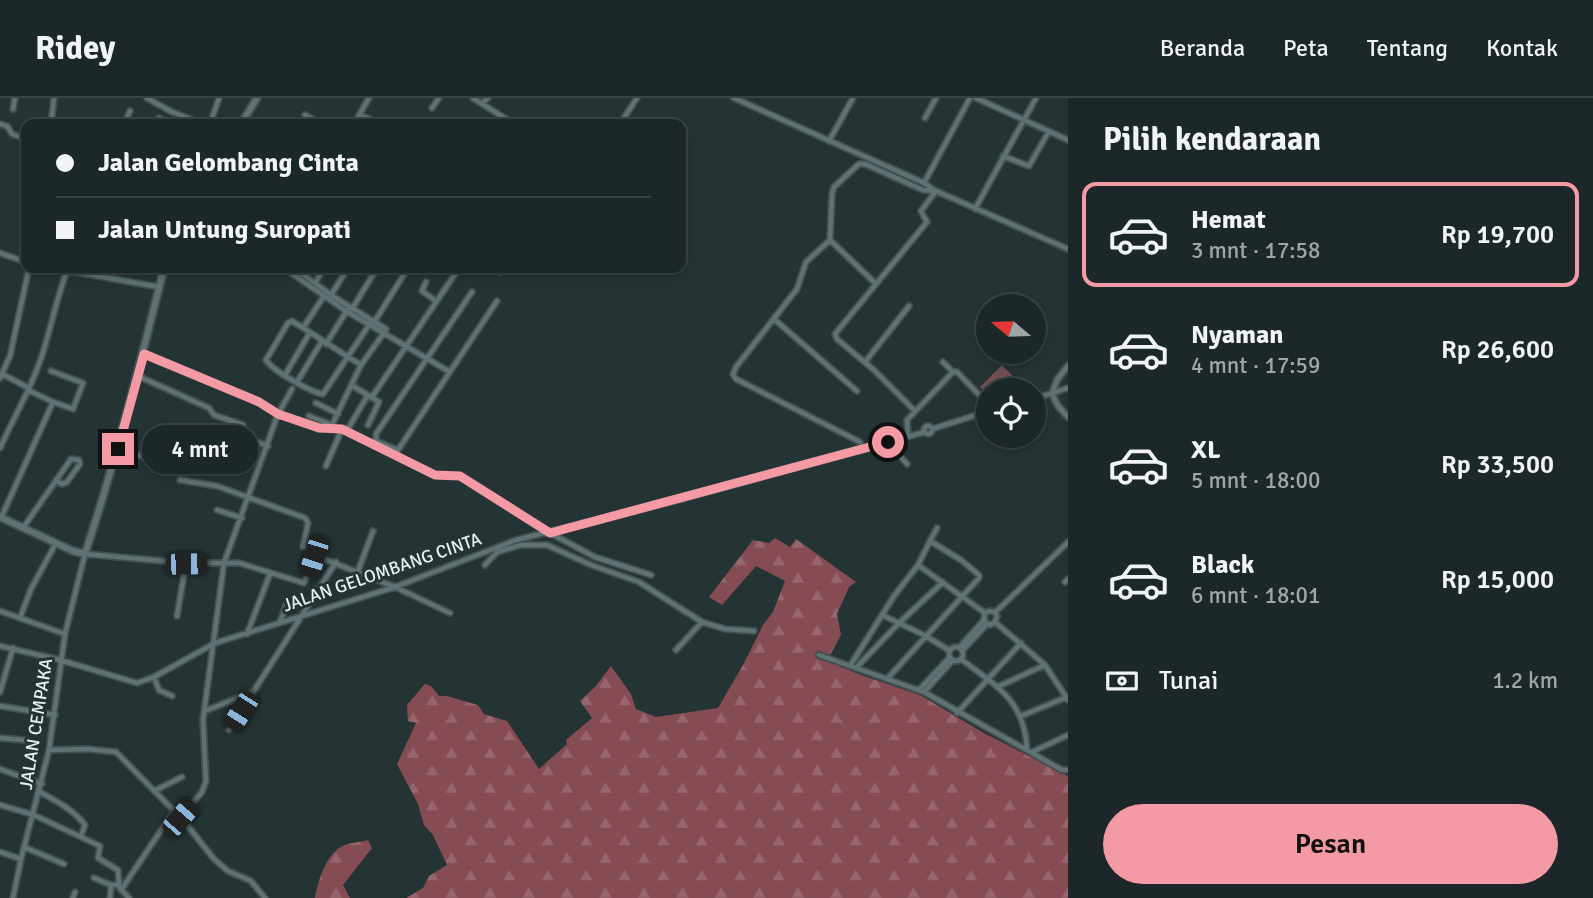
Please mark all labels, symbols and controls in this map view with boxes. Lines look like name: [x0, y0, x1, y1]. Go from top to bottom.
text: Ridey: [35, 28, 115, 69]
text: Beranda: [1160, 33, 1245, 63]
text: Peta: [1283, 33, 1329, 63]
text: Tentang: [1367, 33, 1448, 63]
text: Kontak: [1486, 33, 1558, 63]
text: Pilih kendaraan: [1103, 120, 1321, 159]
text: Jalan Gelombang Cinta: [98, 147, 359, 179]
icon: car: [1107, 203, 1170, 266]
text: Hemat: [1191, 204, 1266, 236]
text: Jalan Untung Suropati: [98, 214, 351, 246]
text: Rp 19,700: [1441, 219, 1554, 251]
text: 3 mnt · 17:58: [1191, 236, 1320, 265]
north arrow: [976, 294, 1046, 364]
map controls: [976, 294, 1046, 448]
icon: car: [1107, 318, 1170, 381]
text: Nyaman: [1191, 319, 1284, 351]
text: Rp 26,600: [1441, 334, 1554, 366]
text: 4 mnt · 17:59: [1191, 351, 1320, 380]
button: locate: [976, 378, 1046, 448]
callout: 4 mnt: [142, 424, 258, 474]
route start: [872, 426, 904, 458]
route end: [102, 433, 134, 465]
icon: car: [1107, 433, 1170, 496]
text: XL: [1191, 434, 1221, 466]
text: 4 mnt: [172, 435, 228, 464]
text: Rp 33,500: [1441, 449, 1554, 481]
text: 5 mnt · 18:00: [1191, 466, 1320, 495]
street label: JALAN GELOMBANG CINTA: [280, 528, 484, 616]
car: [298, 534, 331, 580]
icon: car: [1107, 548, 1170, 611]
text: Black: [1191, 549, 1254, 581]
car: [165, 553, 208, 575]
text: Rp 15,000: [1441, 564, 1554, 596]
text: 6 mnt · 18:01: [1191, 581, 1320, 610]
street label: JALAN CEMPAKA: [15, 657, 57, 791]
icon: cash: [1103, 662, 1141, 700]
text: Tunai: [1159, 665, 1218, 697]
text: 1.2 km: [1492, 666, 1558, 695]
car: [221, 688, 262, 734]
car: [159, 795, 202, 841]
button: Pesan: [1103, 804, 1558, 884]

